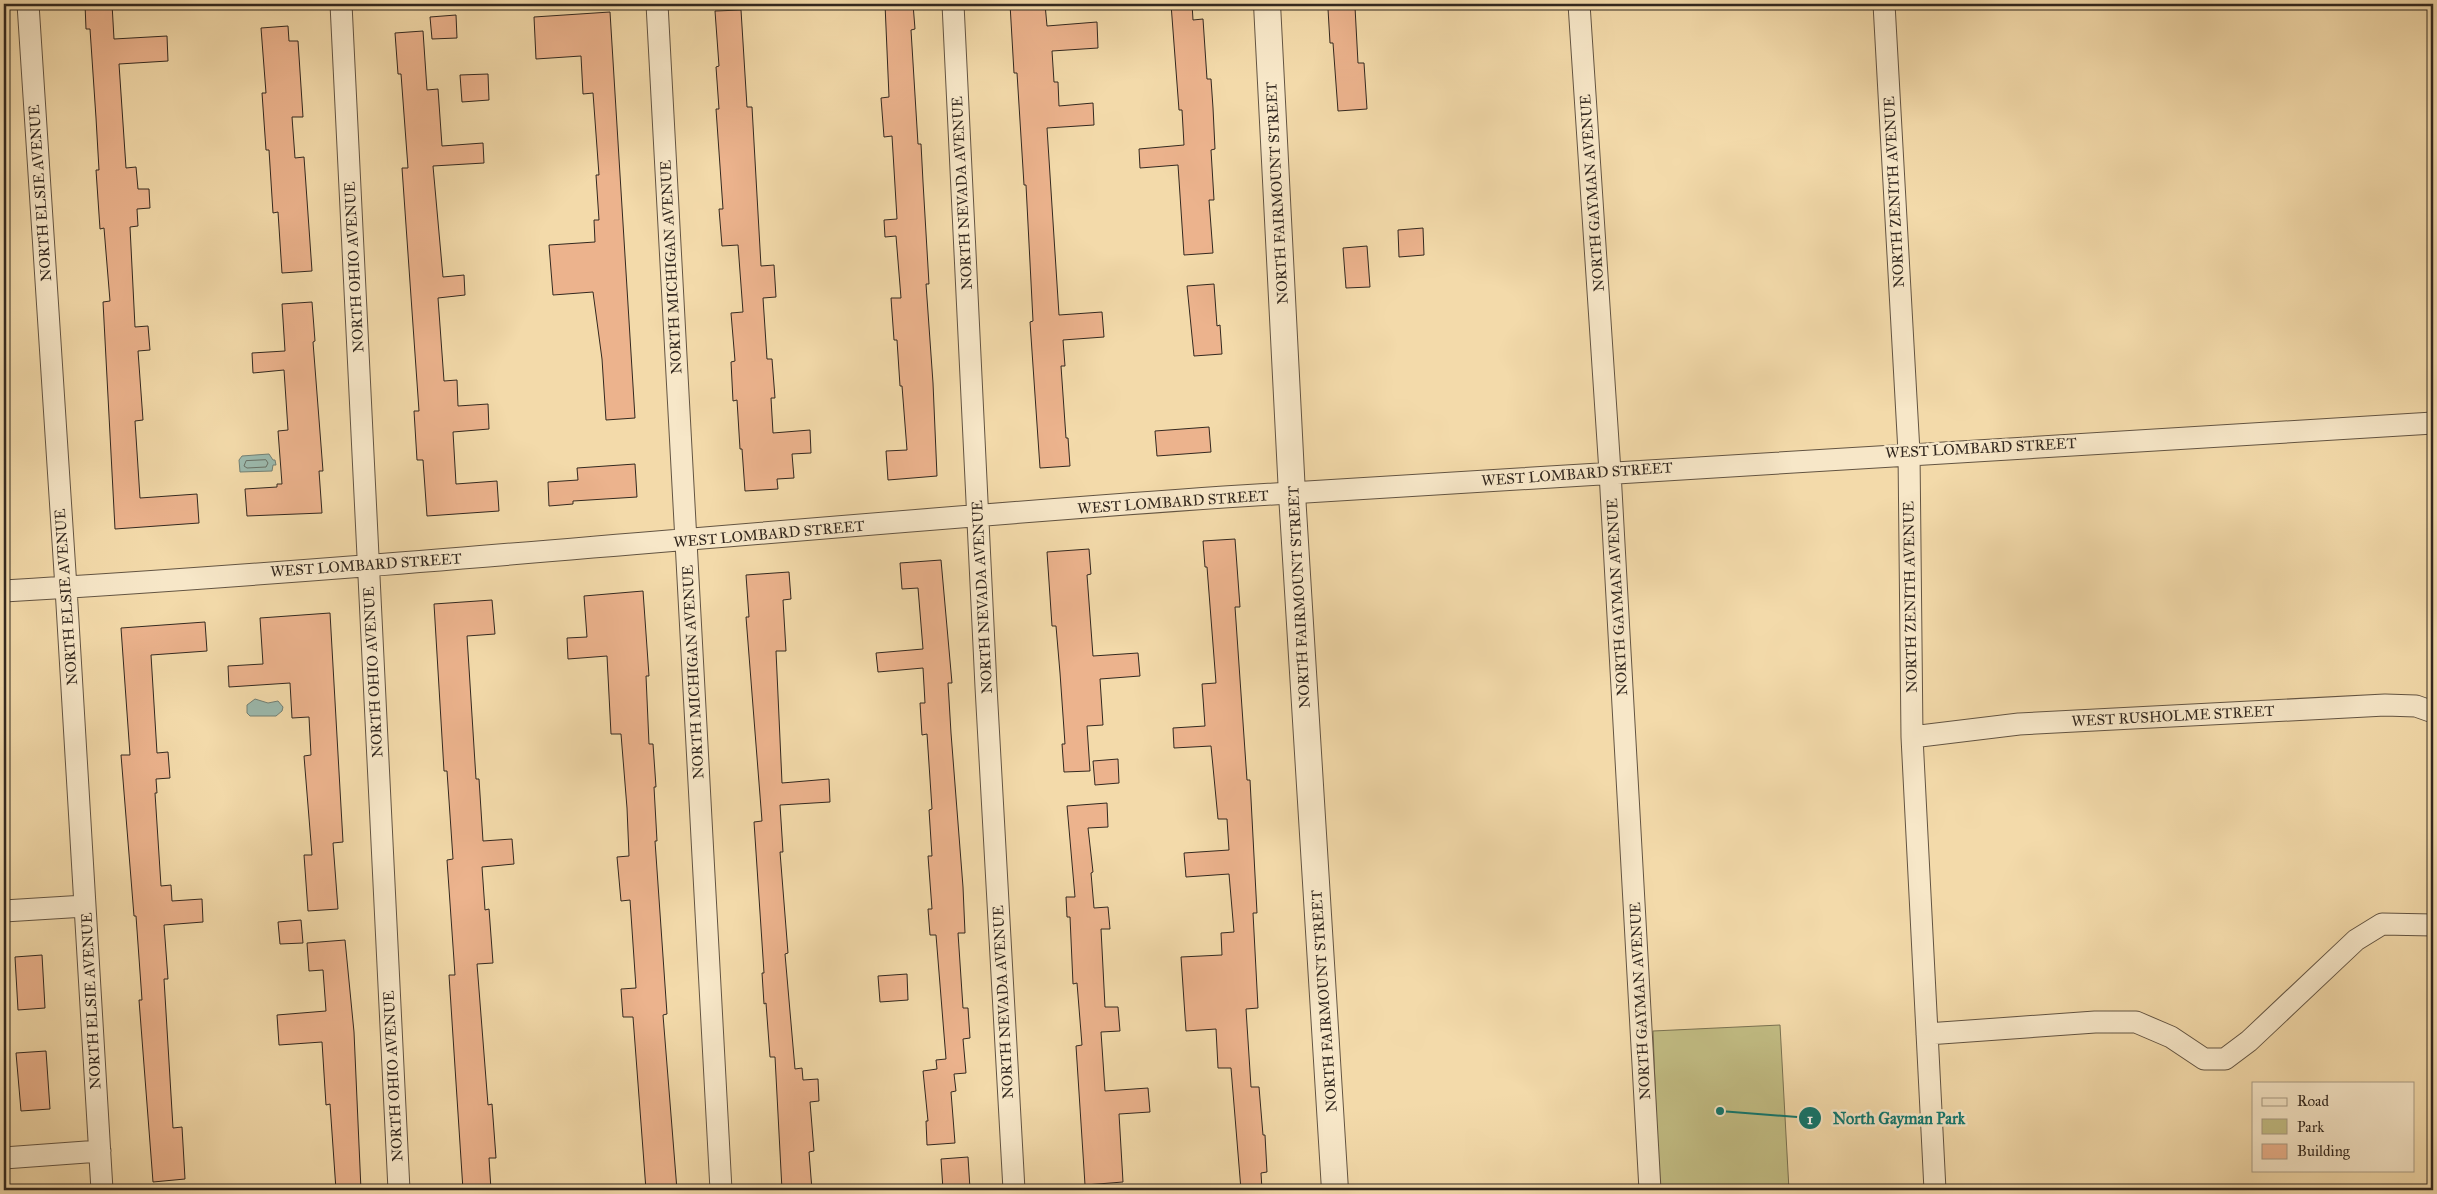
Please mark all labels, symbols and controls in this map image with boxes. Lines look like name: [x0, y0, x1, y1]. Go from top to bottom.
street label: NORTH FAIRMOUNT STREET: [1262, 81, 1292, 305]
street label: NORTH GAYMAN AVENUE: [1576, 93, 1608, 292]
street label: NORTH NEVADA AVENUE: [948, 95, 976, 290]
street label: NORTH ZENITH AVENUE: [1880, 95, 1908, 288]
street label: NORTH ELSIE AVENUE: [25, 104, 55, 282]
street label: NORTH MICHIGAN AVENUE: [656, 159, 686, 374]
street label: NORTH OHIO AVENUE: [341, 181, 367, 353]
street label: WEST LOMBARD STREET: [1885, 434, 2077, 462]
street label: WEST LOMBARD STREET: [1481, 458, 1673, 490]
street label: NORTH FAIRMOUNT STREET: [1284, 485, 1314, 709]
street label: WEST LOMBARD STREET: [1077, 486, 1269, 518]
street label: NORTH GAYMAN AVENUE: [1603, 497, 1631, 696]
street label: NORTH NEVADA AVENUE: [968, 499, 996, 694]
street label: NORTH ZENITH AVENUE: [1899, 501, 1921, 693]
street label: NORTH ELSIE AVENUE: [51, 508, 81, 686]
street label: WEST LOMBARD STREET: [673, 517, 865, 551]
street label: WEST LOMBARD STREET: [270, 549, 462, 581]
street label: NORTH MICHIGAN AVENUE: [678, 564, 708, 779]
street label: NORTH OHIO AVENUE: [360, 586, 386, 758]
street label: WEST RUSHOLME STREET: [2071, 702, 2275, 730]
street label: NORTH FAIRMOUNT STREET: [1307, 889, 1341, 1113]
street label: NORTH GAYMAN AVENUE: [1626, 901, 1654, 1100]
street label: NORTH NEVADA AVENUE: [989, 904, 1017, 1099]
street label: NORTH ELSIE AVENUE: [77, 912, 105, 1090]
street label: NORTH OHIO AVENUE: [380, 990, 406, 1162]
legend: [2252, 1082, 2414, 1172]
text: Road: [2297, 1092, 2329, 1110]
callout: North Gayman Park: [1798, 1103, 1975, 1134]
text: North Gayman Park: [1833, 1109, 1966, 1129]
text: 1: [1807, 1110, 1813, 1128]
text: Park: [2297, 1118, 2324, 1136]
text: Building: [2297, 1142, 2351, 1160]

